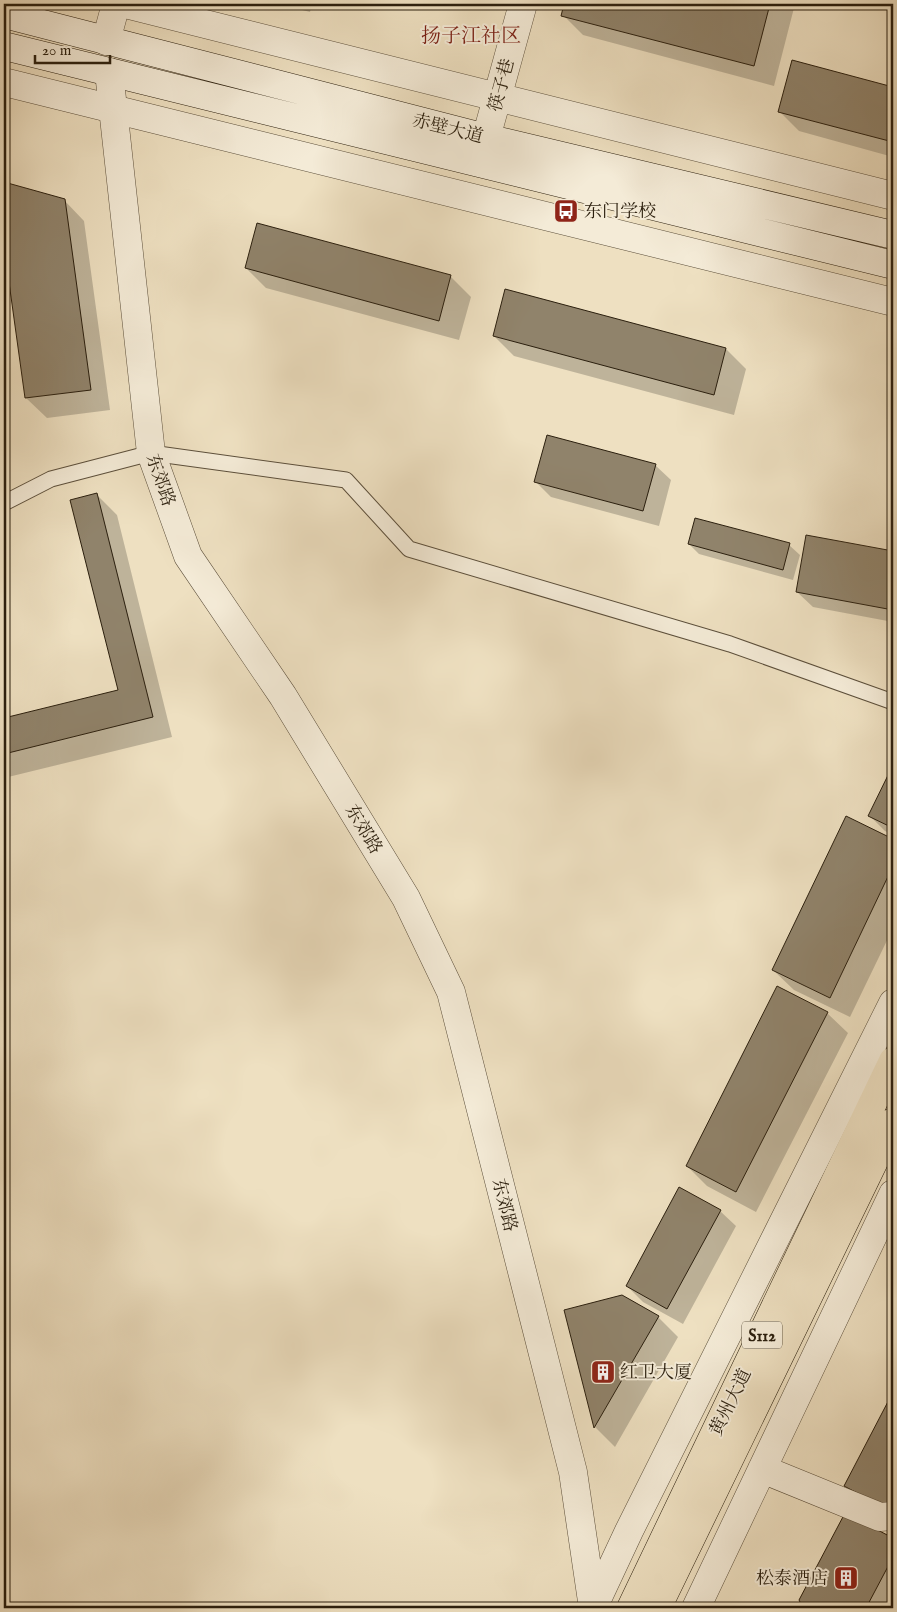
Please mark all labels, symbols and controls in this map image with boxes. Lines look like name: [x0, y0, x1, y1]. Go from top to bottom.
district label: 扬子江社区: [421, 24, 521, 49]
scale bar: [35, 32, 110, 64]
text: 20 m: [42, 41, 72, 60]
street label: 筷子巷: [484, 56, 521, 114]
street label: 赤壁大道: [410, 110, 485, 149]
bus stop icon: 东门学校: [553, 198, 579, 224]
place label: 东门学校: [584, 201, 656, 224]
street label: 东郊路: [140, 451, 179, 510]
street label: 东郊路: [339, 801, 386, 859]
street label: 东郊路: [486, 1176, 521, 1234]
road number: S112: [742, 1322, 782, 1348]
building icon: 红卫大厦: [590, 1359, 616, 1385]
place label: 红卫大厦: [620, 1362, 692, 1385]
street label: 黄州大道: [705, 1365, 757, 1440]
building icon: 松泰酒店: [833, 1565, 859, 1591]
place label: 松泰酒店: [756, 1568, 828, 1591]

